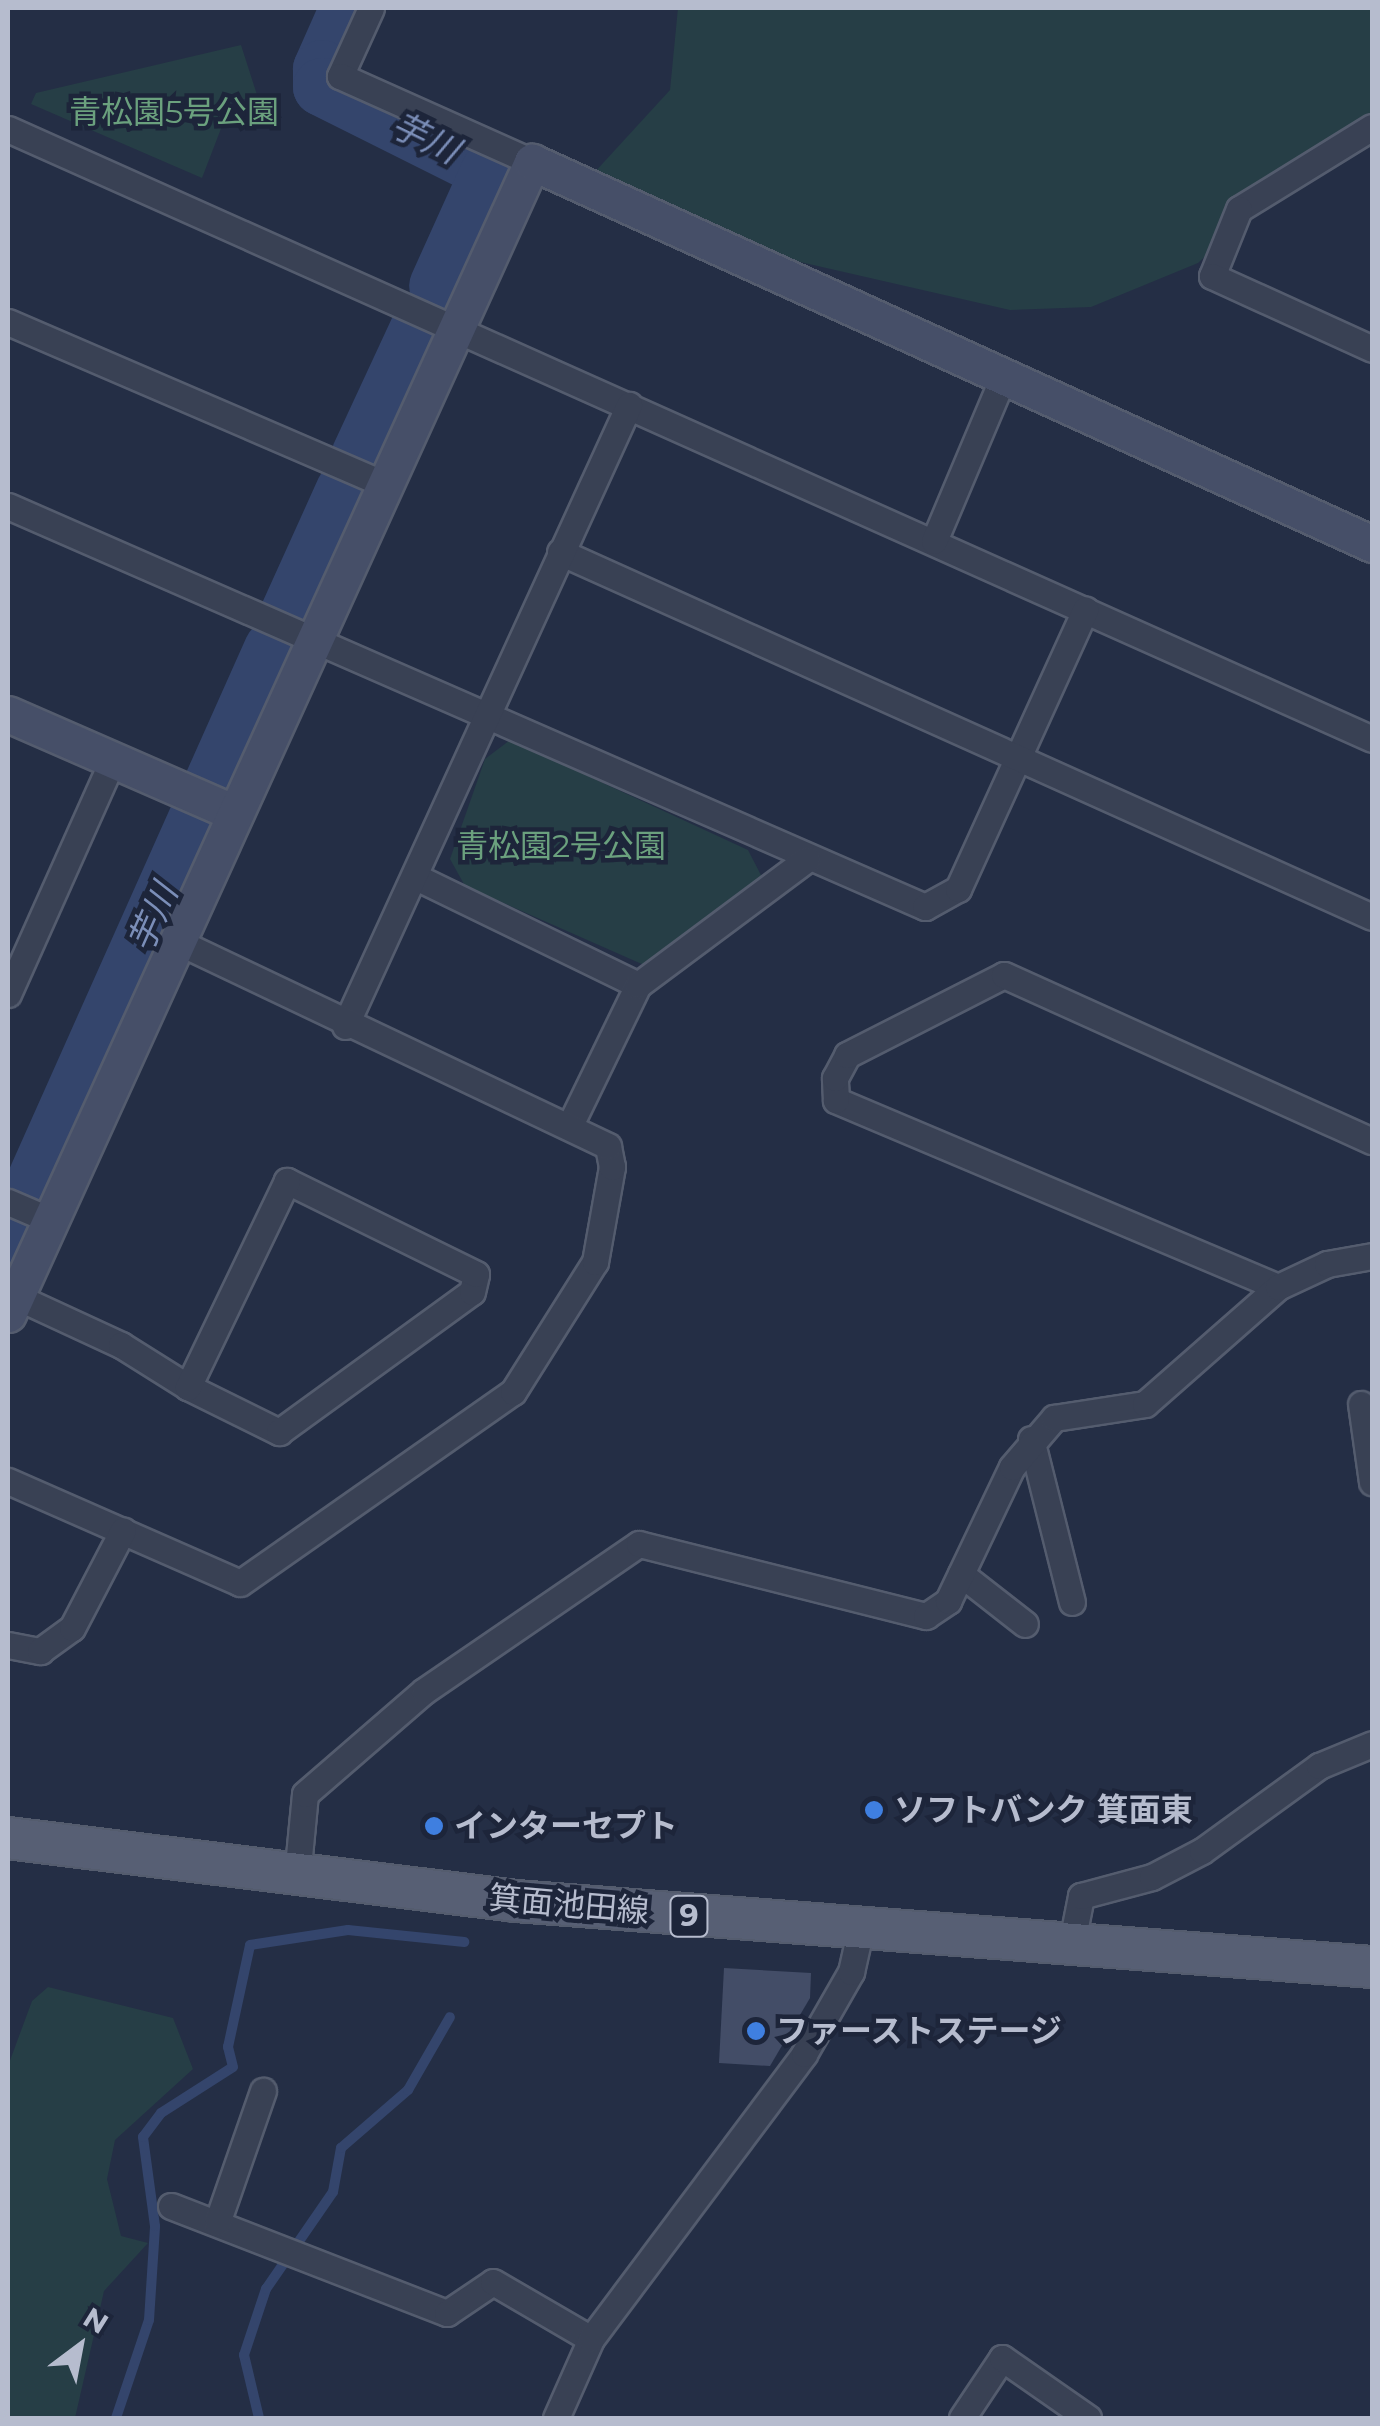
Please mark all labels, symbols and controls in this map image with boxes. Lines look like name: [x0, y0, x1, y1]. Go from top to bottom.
park label: 青松園5号公園: [69, 93, 279, 131]
water label: 芋川: [384, 104, 466, 172]
park label: 青松園2号公園: [456, 827, 666, 865]
water label: 芋川: [120, 877, 186, 959]
place label: ソフトバンク 箕面東: [894, 1791, 1191, 1829]
marker: ソフトバンク 箕面東: [863, 1799, 885, 1821]
place label: インターセプト: [454, 1807, 678, 1845]
marker: インターセプト: [423, 1815, 445, 1837]
street label: 箕面池田線: [488, 1879, 650, 1931]
road number: 9: [669, 1891, 709, 1941]
place label: ファーストステージ: [776, 2012, 1064, 2050]
marker: ファーストステージ: [745, 2020, 767, 2042]
north arrow: [30, 2296, 130, 2396]
text: N: [77, 2300, 114, 2341]

